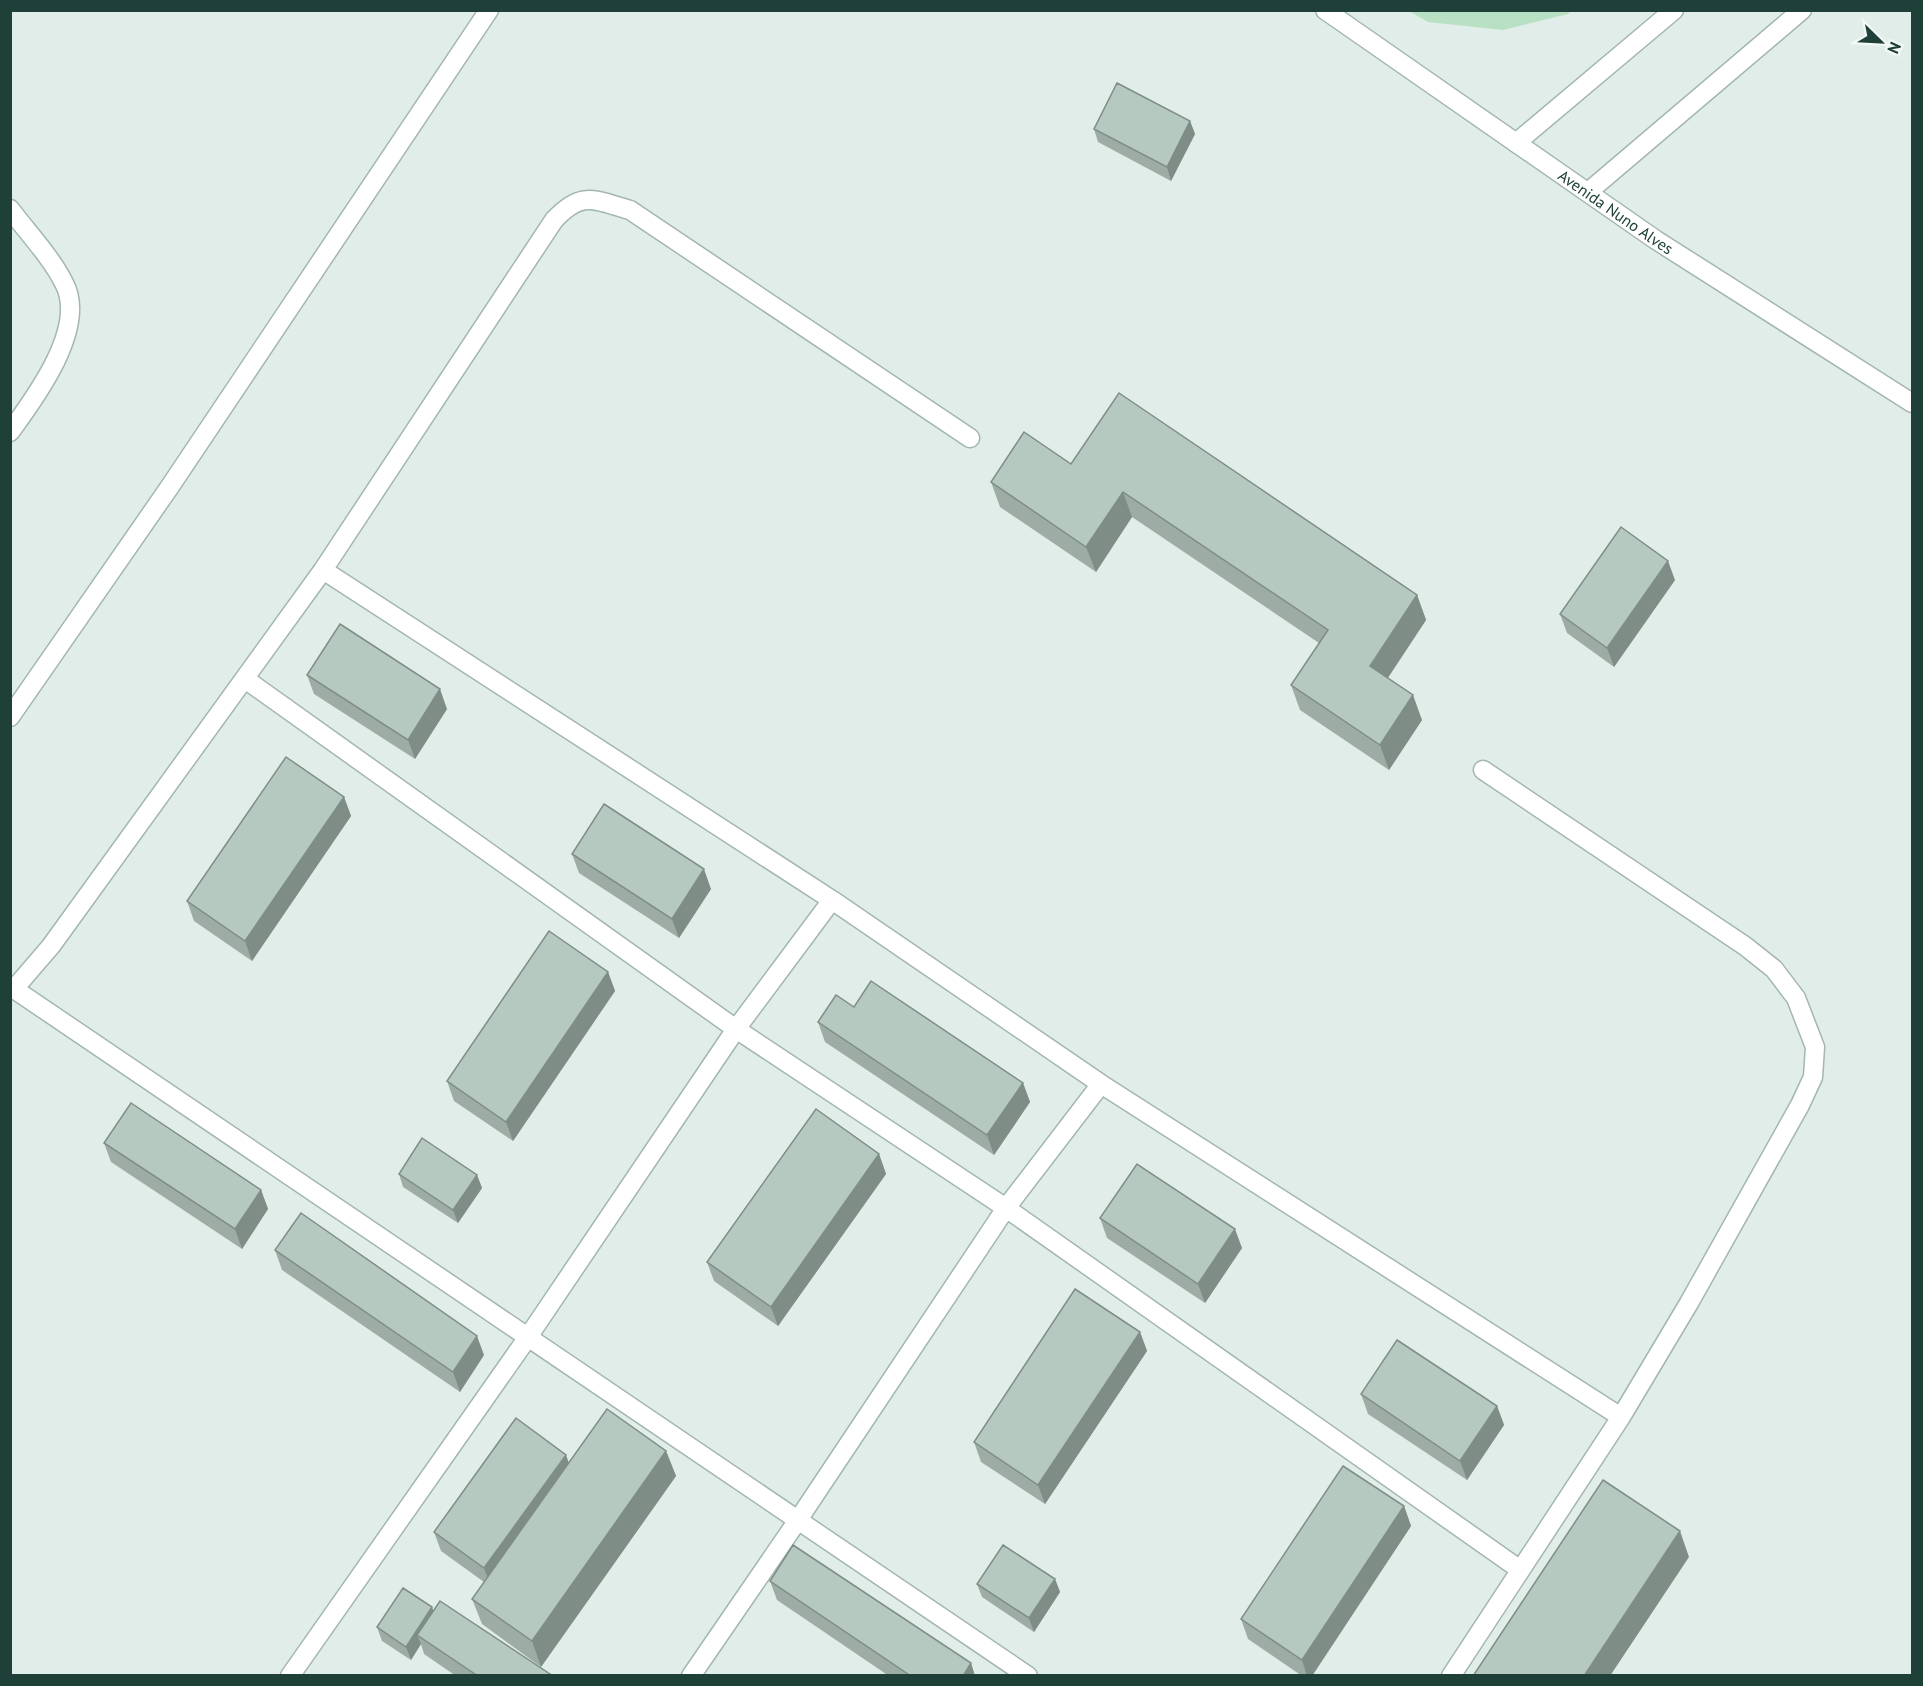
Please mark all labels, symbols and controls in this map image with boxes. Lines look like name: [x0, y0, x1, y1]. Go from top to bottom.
north arrow: [1851, 12, 1911, 72]
text: N: [1883, 39, 1906, 57]
street label: Avenida Nuno Alves: [1554, 165, 1677, 259]

